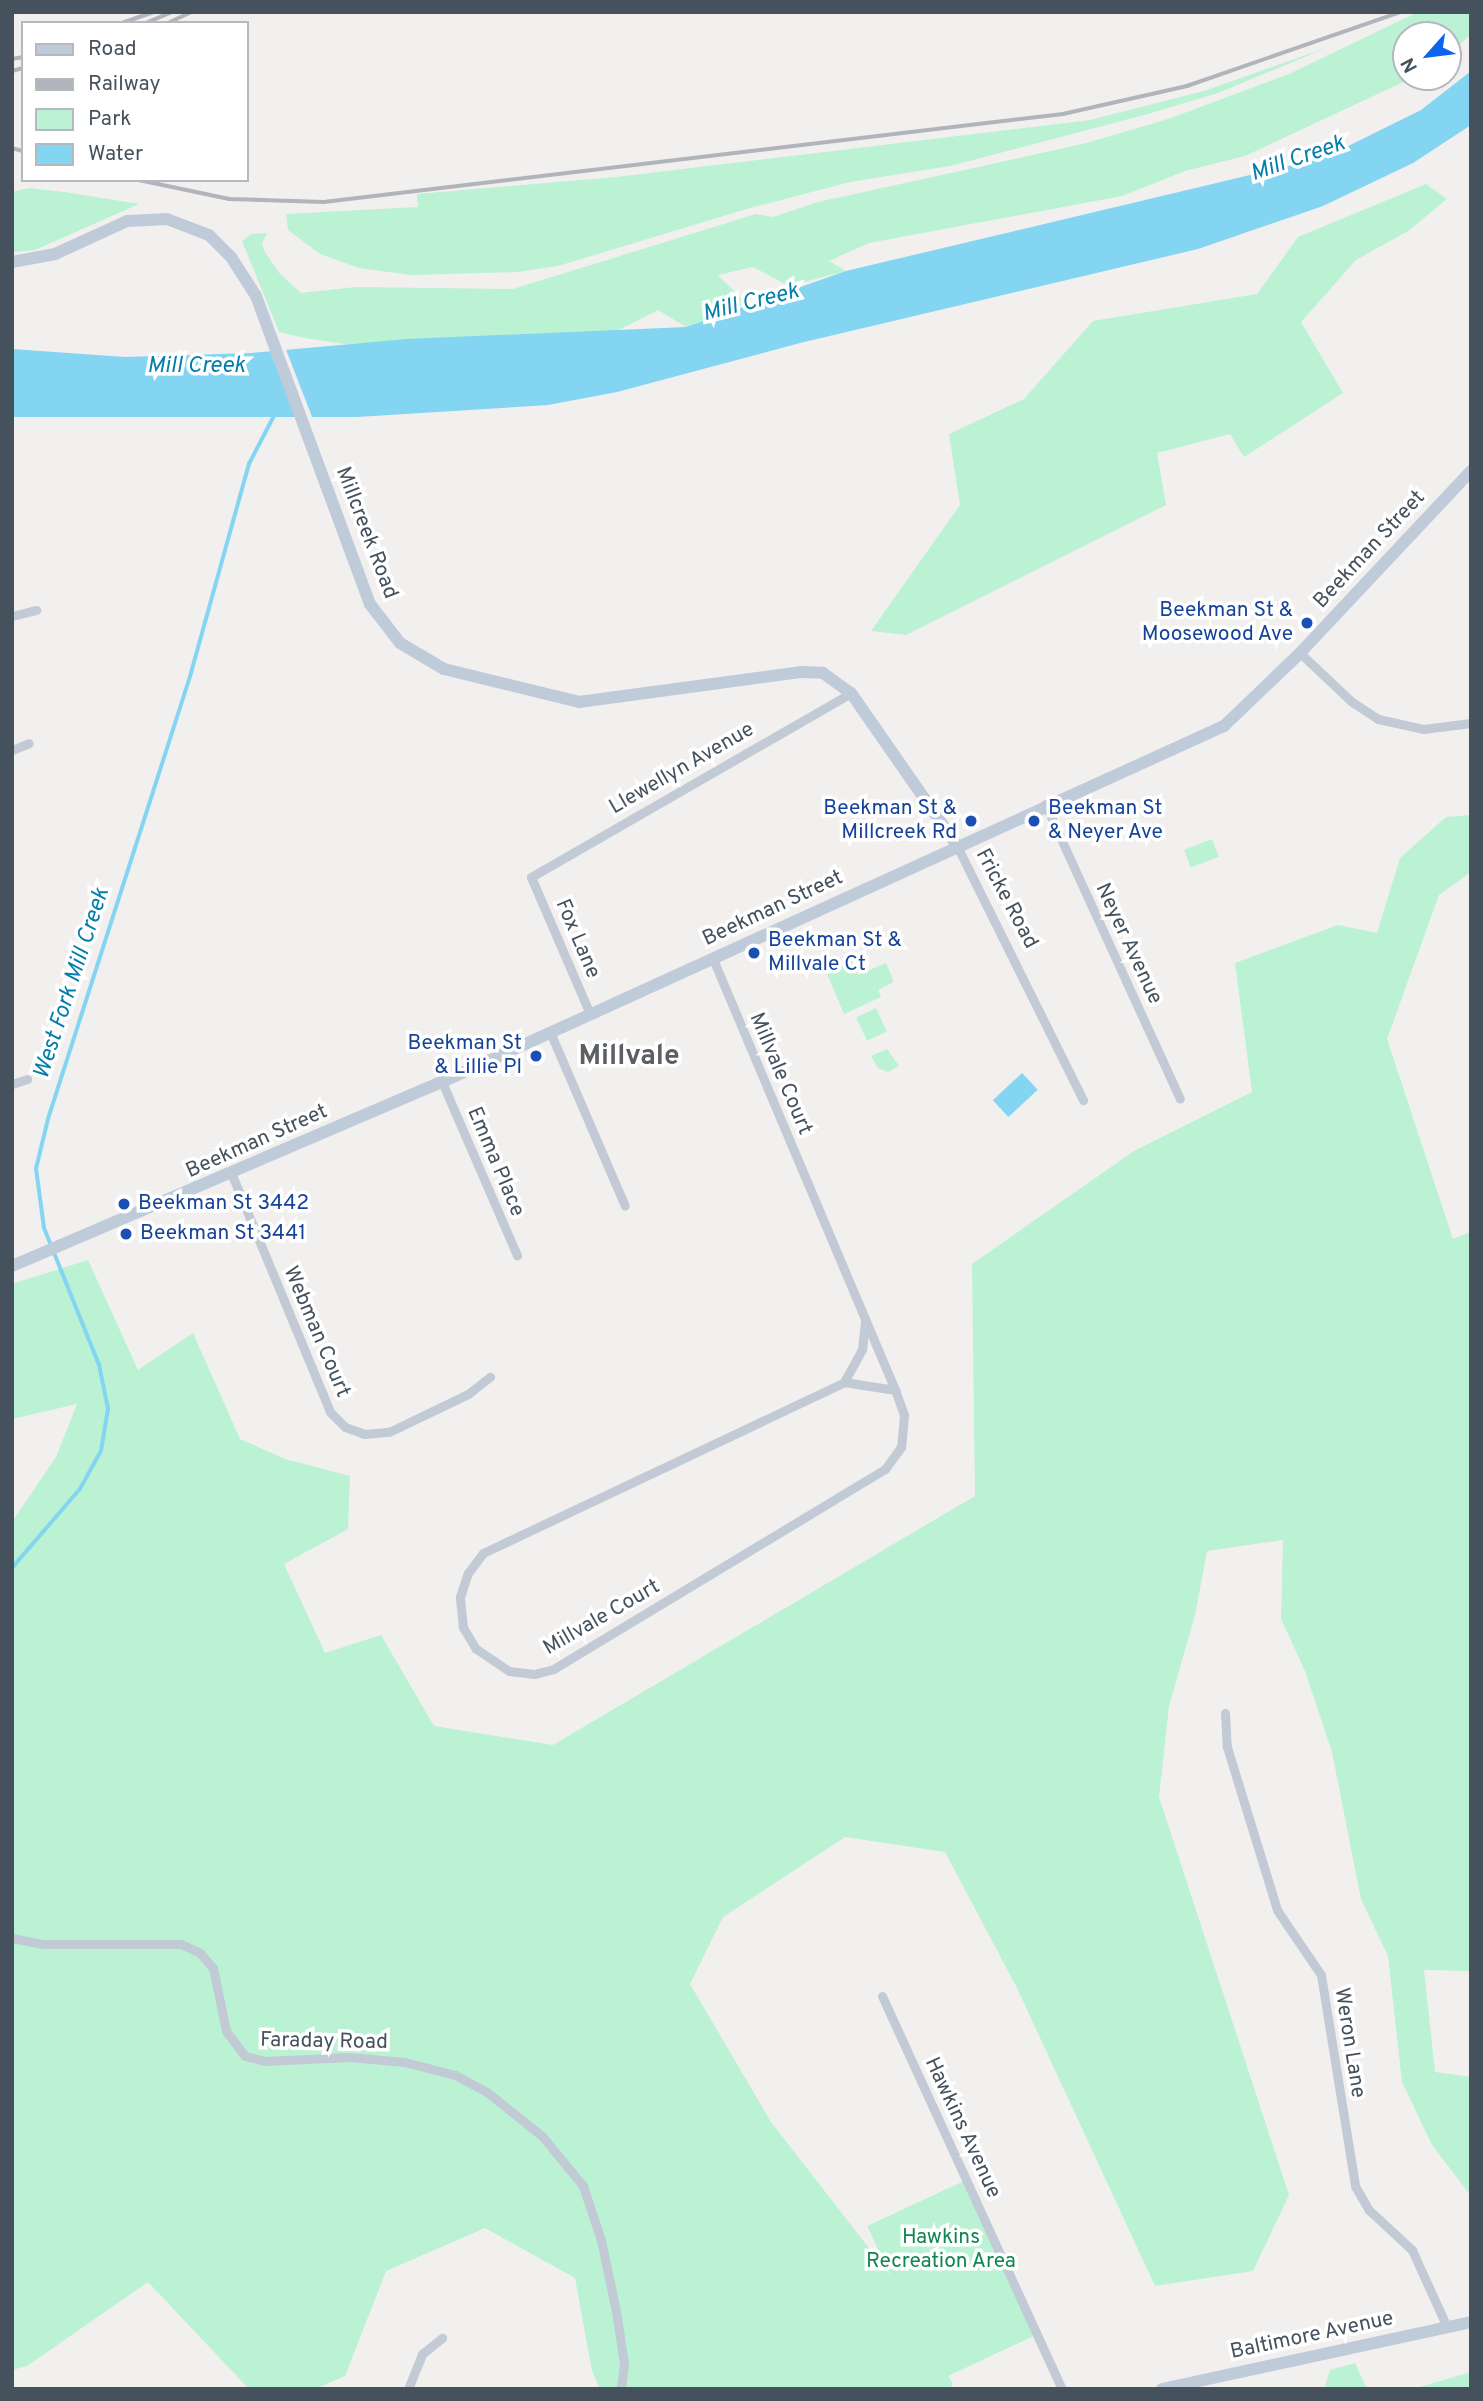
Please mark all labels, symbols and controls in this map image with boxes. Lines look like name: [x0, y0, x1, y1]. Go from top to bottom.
legend: [21, 21, 248, 182]
north arrow: [1392, 21, 1462, 91]
text: Road: [88, 36, 137, 63]
text: N: [1396, 53, 1424, 77]
text: Railway: [88, 71, 161, 98]
text: Park: [88, 106, 131, 133]
water label: Mill Creek: [1247, 131, 1349, 189]
text: Water: [88, 141, 143, 168]
water label: Mill Creek: [700, 279, 802, 329]
water label: Mill Creek: [147, 353, 245, 381]
street label: Millcreek Road: [329, 464, 403, 602]
street label: Beekman Street: [1309, 486, 1431, 614]
place label: Beekman St & Moosewood Ave: [1141, 598, 1293, 648]
marker: Beekman St & Moosewood Ave: [1299, 615, 1315, 631]
street label: Llewellyn Avenue: [605, 717, 759, 821]
place label: Beekman St & Millcreek Rd: [823, 796, 957, 846]
place label: Beekman St & Neyer Ave: [1048, 796, 1164, 846]
marker: Beekman St & Millcreek Rd: [963, 813, 979, 829]
marker: Beekman St & Neyer Ave: [1026, 813, 1042, 829]
street label: Fricke Road: [969, 845, 1043, 953]
street label: Beekman Street: [699, 865, 847, 953]
street label: Neyer Avenue: [1089, 879, 1167, 1009]
water label: West Fork Mill Creek: [29, 885, 117, 1083]
street label: Fox Lane: [549, 896, 605, 982]
place label: Beekman St & Millvale Ct: [768, 928, 902, 978]
marker: Beekman St & Millvale Ct: [746, 945, 762, 961]
street label: Millvale Court: [743, 1009, 817, 1139]
place label: Beekman St & Lillie Pl: [407, 1031, 522, 1081]
district label: Millvale: [578, 1040, 680, 1074]
marker: Beekman St & Lillie Pl: [528, 1048, 544, 1064]
street label: Beekman Street: [182, 1100, 332, 1184]
street label: Emma Place: [461, 1103, 529, 1221]
place label: Beekman St 3442: [138, 1191, 309, 1217]
marker: Beekman St 3442: [116, 1196, 132, 1212]
place label: Beekman St 3441: [140, 1221, 306, 1247]
marker: Beekman St 3441: [118, 1226, 134, 1242]
street label: Webman Court: [277, 1263, 355, 1401]
street label: Millvale Court: [539, 1575, 665, 1661]
street label: Weron Lane: [1328, 1986, 1370, 2100]
street label: Faraday Road: [260, 2028, 388, 2056]
street label: Hawkins Avenue: [918, 2053, 1006, 2203]
park label: Hawkins Recreation Area: [866, 2225, 1016, 2275]
street label: Baltimore Avenue: [1228, 2306, 1396, 2366]

